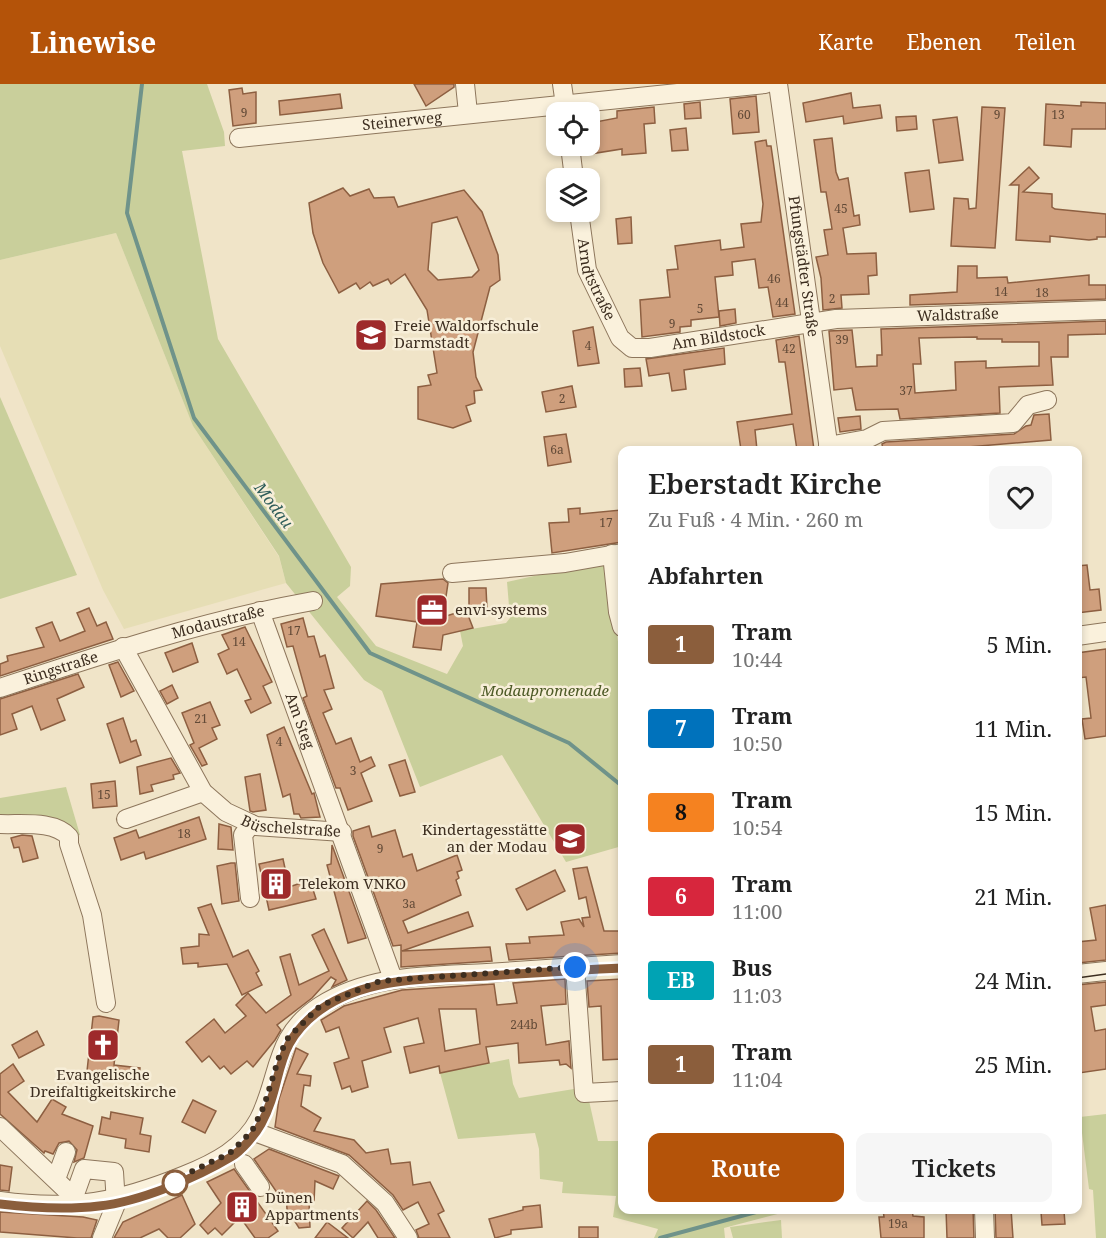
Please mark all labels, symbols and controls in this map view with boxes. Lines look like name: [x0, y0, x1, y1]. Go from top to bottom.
text: Linewise: [30, 23, 156, 61]
text: Karte: [818, 28, 873, 56]
text: Ebenen: [906, 28, 982, 56]
text: Teilen: [1015, 28, 1076, 56]
map controls: [546, 102, 600, 222]
button: locate: [546, 102, 600, 156]
house number: 9: [241, 104, 247, 121]
street label: Steinerweg: [361, 106, 443, 134]
house number: 60: [737, 106, 751, 123]
house number: 9: [994, 106, 1000, 123]
house number: 13: [1051, 106, 1065, 123]
button: layers: [546, 168, 600, 222]
street label: Pfungstädter Straße: [785, 194, 824, 338]
house number: 45: [834, 200, 848, 217]
street label: Arndtstraße: [574, 237, 621, 323]
house number: 46: [767, 270, 781, 287]
house number: 14: [994, 283, 1008, 300]
house number: 18: [1035, 284, 1049, 301]
house number: 2: [829, 290, 835, 307]
house number: 44: [775, 294, 789, 311]
house number: 5: [697, 300, 703, 317]
street label: Waldstraße: [917, 303, 999, 325]
place label: Freie Waldorfschule Darmstadt: [394, 315, 539, 352]
house number: 9: [669, 315, 675, 332]
school or university icon: Freie Waldorfschule Darmstadt: [353, 317, 389, 353]
street label: Am Bildstock: [670, 319, 766, 353]
house number: 39: [835, 331, 849, 348]
house number: 4: [585, 337, 592, 354]
house number: 42: [782, 340, 796, 357]
house number: 37: [899, 382, 913, 399]
house number: 2: [559, 390, 565, 407]
house number: 6a: [550, 441, 564, 458]
text: Eberstadt Kirche: [648, 464, 882, 502]
button: heart: [989, 466, 1052, 529]
water label: Modau: [249, 477, 299, 533]
text: Zu Fuß · 4 Min. · 260 m: [648, 506, 863, 533]
house number: 17: [599, 514, 613, 531]
text: Abfahrten: [648, 560, 763, 590]
office icon: envi-systems: [414, 592, 450, 628]
place label: envi-systems: [455, 599, 547, 619]
street label: Modaustraße: [169, 600, 266, 643]
text: Tram: [732, 616, 792, 646]
house number: 17: [287, 622, 301, 639]
text: 5 Min.: [987, 629, 1052, 659]
text: 1: [675, 630, 687, 658]
house number: 14: [232, 633, 246, 650]
street label: Ringstraße: [21, 646, 100, 689]
text: 10:44: [732, 646, 782, 673]
park label: Modaupromenade: [480, 680, 609, 700]
street label: Am Steg: [281, 690, 320, 751]
text: Tram: [732, 700, 792, 730]
house number: 21: [194, 710, 208, 727]
text: 11 Min.: [974, 713, 1052, 743]
text: 7: [675, 714, 687, 742]
text: 10:50: [732, 730, 782, 757]
house number: 4: [276, 733, 283, 750]
house number: 3: [350, 762, 357, 779]
text: Tram: [732, 784, 792, 814]
house number: 15: [97, 786, 111, 803]
text: 15 Min.: [974, 797, 1052, 827]
text: 8: [675, 798, 687, 826]
street label: Büschelstraße: [238, 809, 342, 841]
text: 10:54: [732, 814, 782, 841]
place label: Kindertagesstätte an der Modau: [422, 819, 547, 856]
school or university icon: Kindertagesstätte an der Modau: [552, 821, 588, 857]
house number: 18: [177, 825, 191, 842]
house number: 9: [377, 840, 383, 857]
building icon: Telekom VNKO: [258, 866, 294, 902]
text: Tram: [732, 868, 792, 898]
place label: Telekom VNKO: [299, 873, 406, 893]
text: 21 Min.: [974, 881, 1052, 911]
text: 6: [675, 882, 687, 910]
house number: 3a: [402, 895, 416, 912]
text: 11:00: [732, 898, 782, 925]
your location: [560, 952, 590, 982]
text: Bus: [732, 952, 772, 982]
text: 24 Min.: [974, 965, 1052, 995]
text: EB: [667, 966, 695, 994]
text: 11:03: [732, 982, 782, 1009]
house number: 244b: [510, 1016, 538, 1033]
church icon: Evangelische Dreifaltigkeitskirche: [85, 1027, 121, 1063]
text: Tram: [732, 1036, 792, 1066]
text: 25 Min.: [974, 1049, 1052, 1079]
text: 1: [675, 1050, 687, 1078]
place label: Evangelische Dreifaltigkeitskirche: [30, 1064, 176, 1101]
text: 11:04: [732, 1066, 782, 1093]
button: Route: [648, 1133, 844, 1202]
button: Tickets: [856, 1133, 1052, 1202]
unlabelled marker: [162, 1170, 188, 1196]
place label: Dünen Appartments: [265, 1187, 359, 1224]
building icon: Dünen Appartments: [224, 1189, 260, 1225]
house number: 19a: [888, 1215, 908, 1232]

